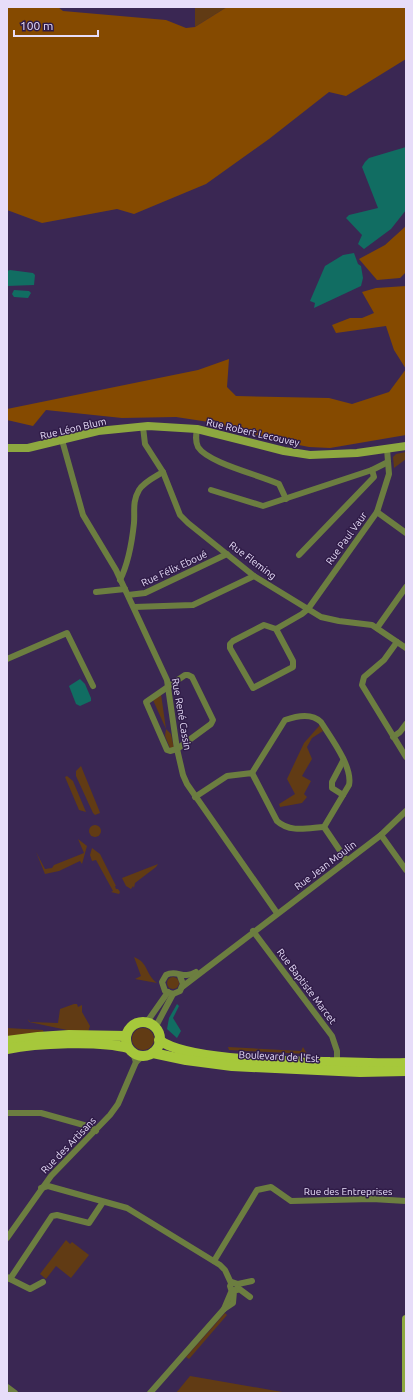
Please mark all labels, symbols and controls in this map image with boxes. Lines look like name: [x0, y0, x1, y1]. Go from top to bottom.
scale bar: [14, 12, 98, 38]
text: 100 m: [20, 19, 53, 32]
street label: Rue Léon Blum: [39, 416, 107, 441]
street label: Rue Robert Lecouvey: [205, 416, 301, 449]
street label: Rue Paul Vaur: [324, 510, 369, 567]
street label: Rue Fleming: [227, 539, 278, 582]
street label: Rue Félix Eboué: [140, 548, 209, 589]
street label: Rue René Cassin: [170, 677, 193, 751]
street label: Rue Jean Moulin: [292, 839, 358, 892]
street label: Rue Baptiste Marcet: [275, 947, 338, 1026]
street label: Boulevard de l'Est: [238, 1049, 320, 1064]
street label: Rue des Artisans: [39, 1115, 98, 1176]
street label: Rue des Entreprises: [304, 1186, 392, 1197]

